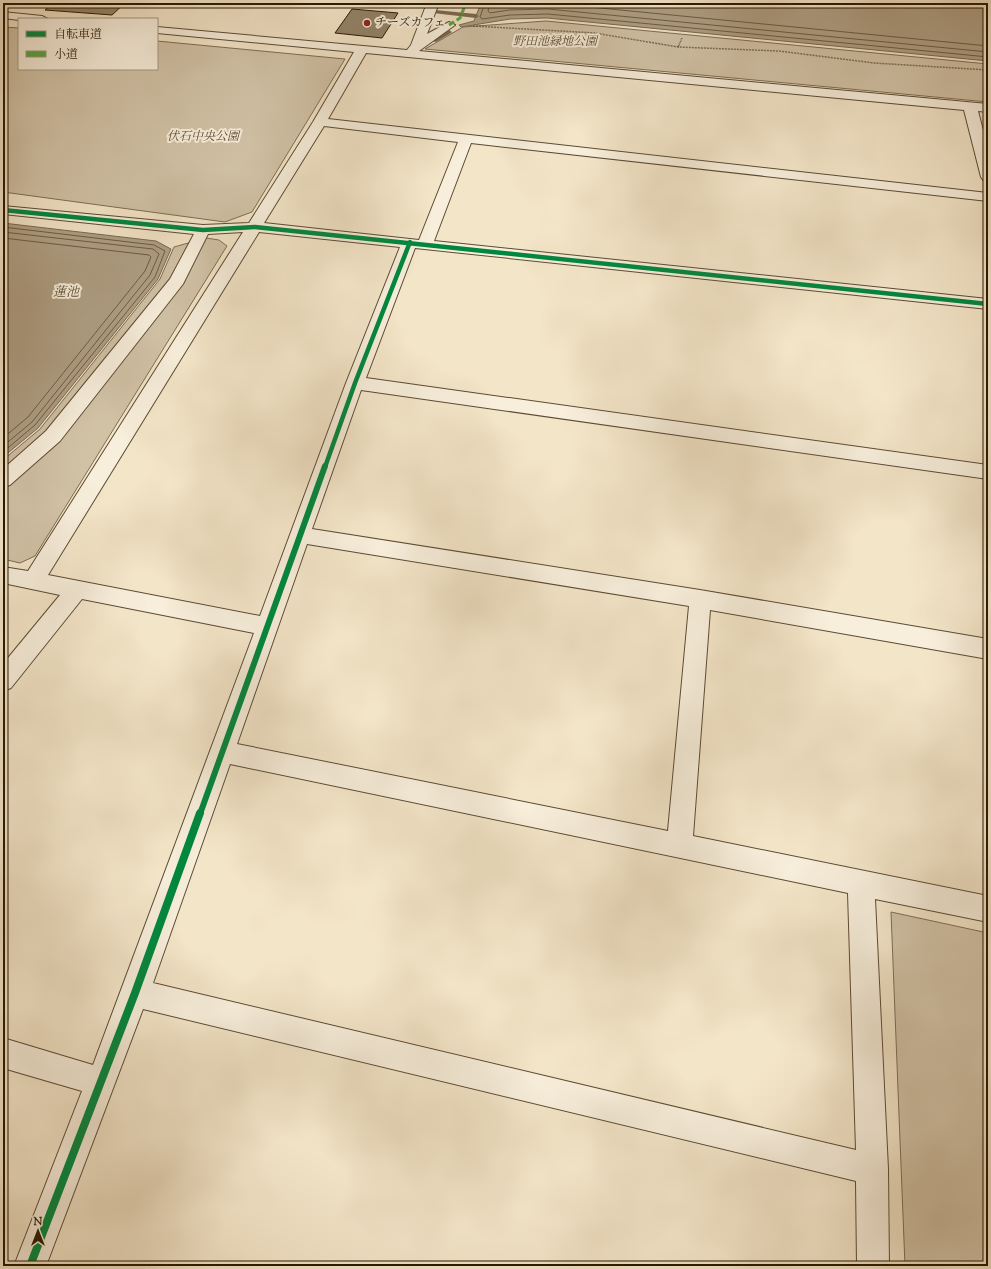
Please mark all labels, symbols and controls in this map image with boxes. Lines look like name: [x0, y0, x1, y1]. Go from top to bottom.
place label: チーズカフェ: [375, 14, 446, 32]
legend: [18, 18, 158, 70]
marker: チーズカフェ: [362, 18, 372, 28]
text: 自転車道: [54, 26, 102, 44]
park label: 野田池緑地公園: [513, 33, 599, 51]
text: 小道: [54, 46, 78, 64]
park label: 伏石中央公園: [167, 128, 241, 146]
water label: 蓮池: [53, 284, 81, 302]
north arrow: [18, 1211, 58, 1251]
text: N: [33, 1214, 43, 1230]

